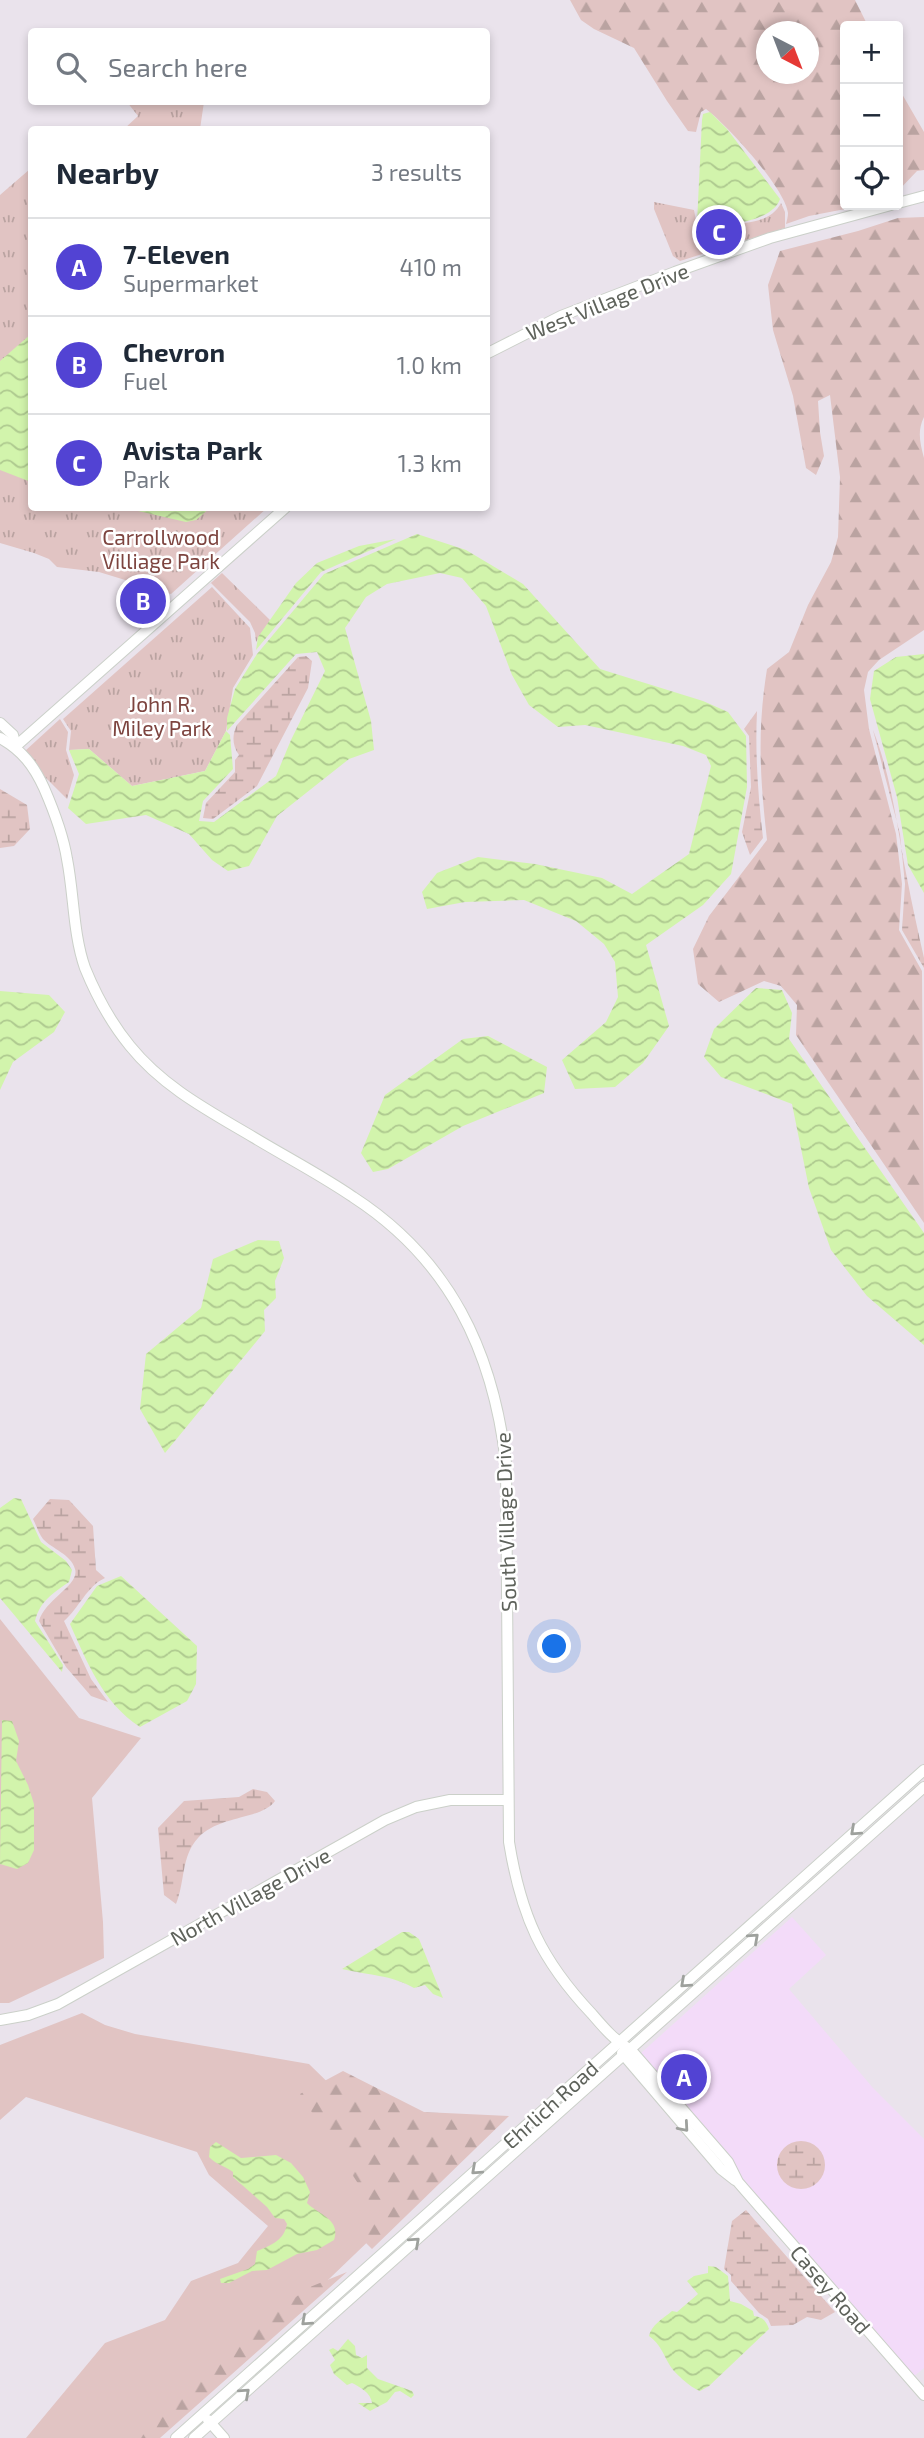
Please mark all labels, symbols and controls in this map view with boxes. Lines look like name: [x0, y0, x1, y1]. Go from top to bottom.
north arrow: [756, 21, 819, 84]
map controls: [840, 21, 903, 210]
button: +: [840, 21, 903, 84]
search box: [28, 28, 490, 105]
icon: search: [52, 48, 90, 86]
text: Search here: [108, 51, 248, 82]
button: −: [840, 84, 903, 147]
button: locate: [840, 147, 903, 210]
text: Nearby: [56, 154, 159, 190]
text: 3 results: [371, 158, 462, 186]
pin: C: [696, 206, 742, 258]
text: 7-Eleven: [123, 238, 230, 269]
text: A: [71, 253, 87, 281]
text: 410 m: [400, 253, 462, 281]
street label: West Village Drive: [522, 257, 692, 345]
text: Supermarket: [123, 269, 258, 297]
text: Chevron: [123, 336, 225, 367]
text: B: [72, 351, 86, 379]
text: 1.0 km: [397, 351, 462, 379]
text: Fuel: [123, 367, 167, 395]
text: Avista Park: [123, 434, 263, 465]
text: C: [72, 449, 86, 477]
text: 1.3 km: [398, 449, 462, 477]
text: Park: [123, 465, 170, 493]
park label: Carrollwood Villiage Park: [102, 524, 220, 573]
pin: B: [120, 575, 166, 627]
park label: John R. Miley Park: [112, 691, 212, 740]
street label: South Village Drive: [489, 1432, 521, 1612]
your location: [537, 1629, 571, 1663]
one-way arrow: [850, 1823, 863, 1836]
street label: North Village Drive: [166, 1842, 334, 1950]
one-way arrow: [746, 1934, 759, 1946]
one-way arrow: [680, 1975, 693, 1987]
pin: A: [661, 2051, 707, 2103]
street label: Ehrlich Road: [497, 2055, 603, 2153]
one-way arrow: [676, 2119, 688, 2132]
one-way arrow: [471, 2162, 484, 2174]
one-way arrow: [407, 2237, 420, 2250]
street label: Casey Road: [786, 2240, 876, 2338]
one-way arrow: [301, 2313, 314, 2326]
one-way arrow: [237, 2388, 250, 2401]

